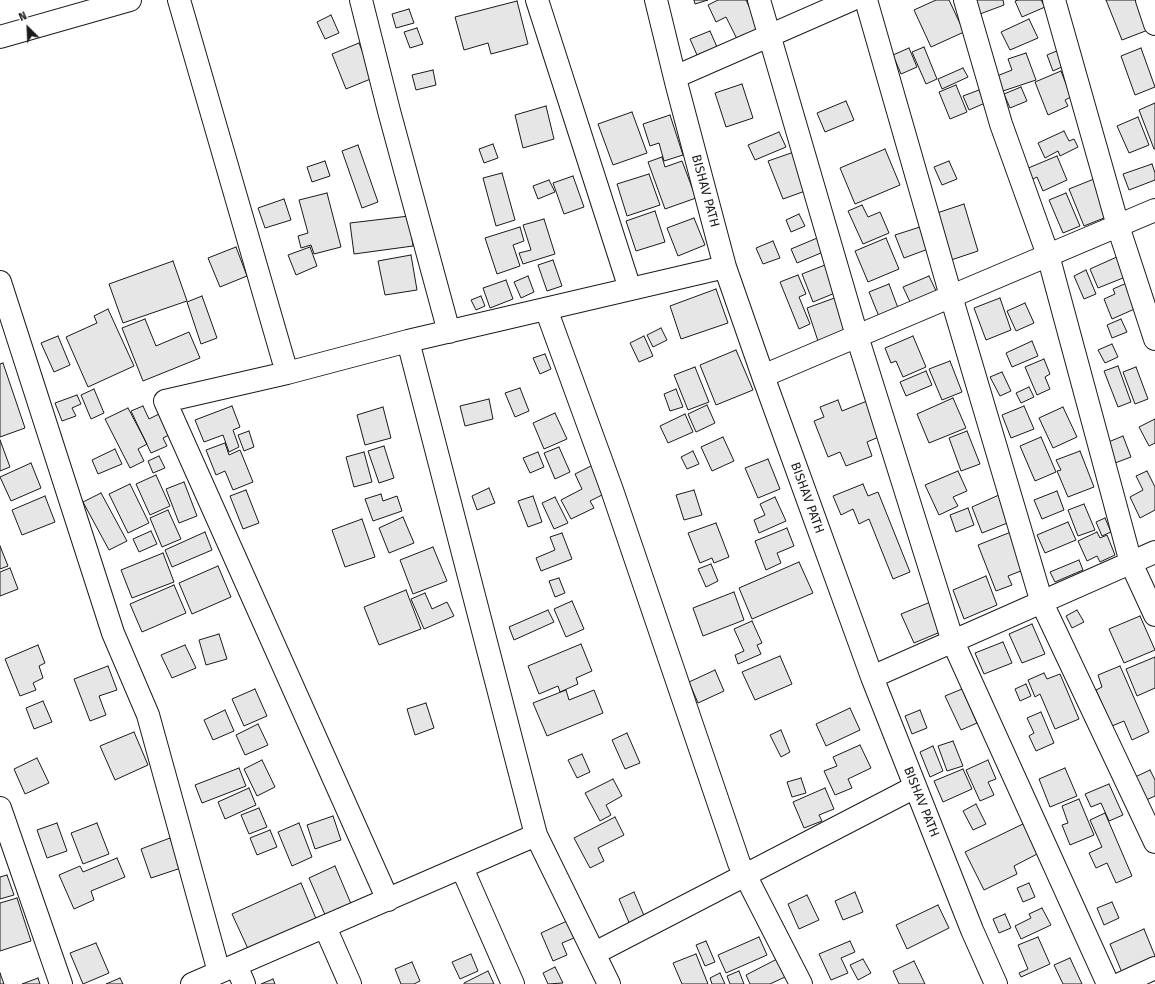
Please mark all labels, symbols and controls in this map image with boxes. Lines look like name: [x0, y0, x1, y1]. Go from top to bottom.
north arrow: [8, 8, 48, 48]
text: N: [17, 9, 29, 24]
street label: BISHAV PATH: [688, 153, 722, 229]
street label: BISHAV PATH: [787, 460, 827, 536]
street label: BISHAV PATH: [900, 764, 942, 840]

